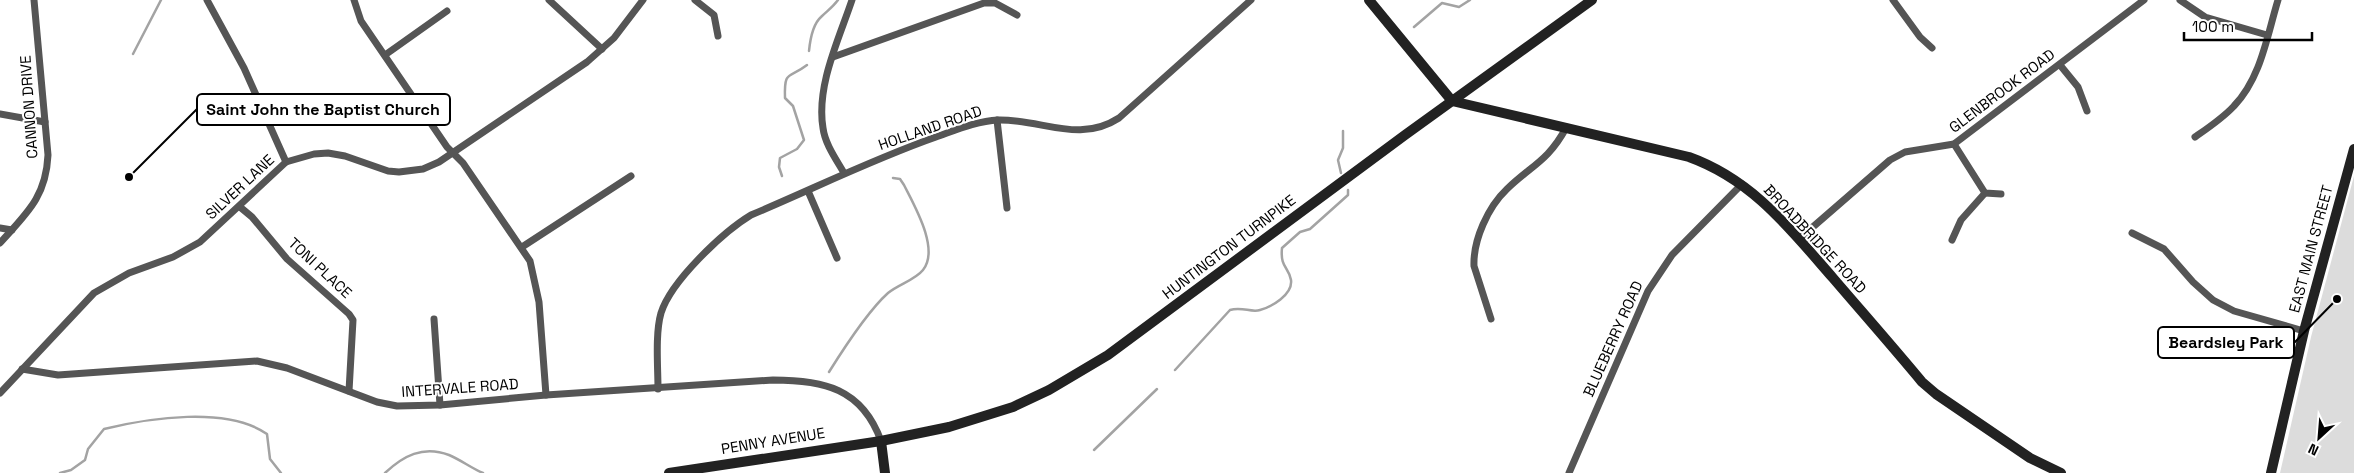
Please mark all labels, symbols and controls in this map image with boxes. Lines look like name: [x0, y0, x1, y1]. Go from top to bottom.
scale bar: [2184, 10, 2312, 42]
text: 100 m: [2192, 17, 2234, 36]
street label: GLENBROOK ROAD: [1945, 45, 2058, 137]
street label: CANNON DRIVE: [15, 55, 42, 159]
callout: Saint John the Baptist Church: [197, 94, 450, 125]
text: Saint John the Baptist Church: [206, 99, 440, 120]
street label: HOLLAND ROAD: [876, 101, 984, 154]
street label: SILVER LANE: [201, 150, 278, 223]
street label: BROADBRIDGE ROAD: [1760, 180, 1871, 297]
street label: EAST MAIN STREET: [2284, 183, 2337, 315]
street label: HUNTINGTON TURNPIKE: [1158, 190, 1299, 303]
street label: TONI PLACE: [284, 233, 356, 302]
street label: BLUEBERRY ROAD: [1578, 278, 1647, 400]
callout: Beardsley Park: [2158, 327, 2294, 358]
text: Beardsley Park: [2168, 332, 2284, 353]
street label: INTERVALE ROAD: [401, 374, 519, 401]
north arrow: [2294, 413, 2344, 463]
street label: PENNY AVENUE: [720, 423, 826, 458]
text: N: [2305, 440, 2321, 460]

